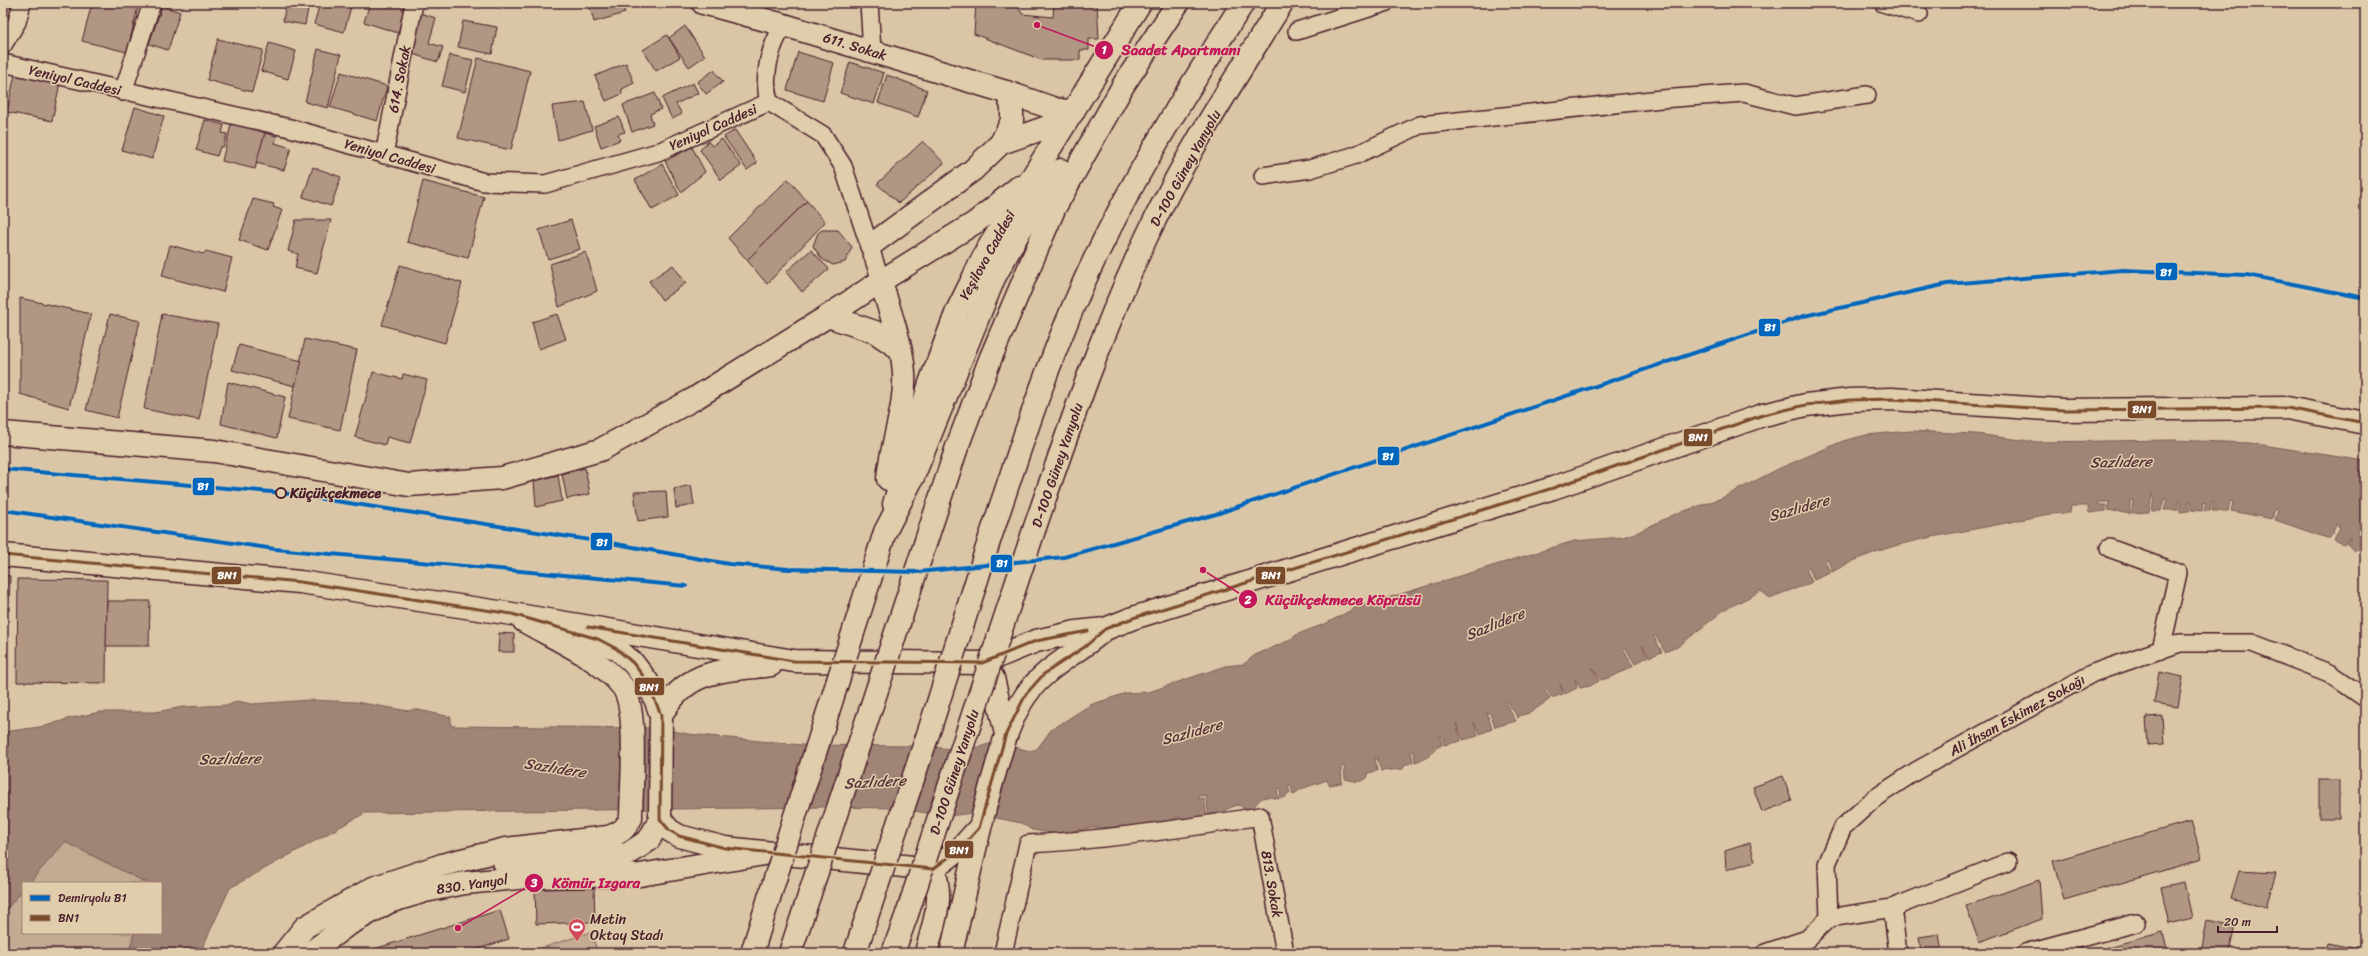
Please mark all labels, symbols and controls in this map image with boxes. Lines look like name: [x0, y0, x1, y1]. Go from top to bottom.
street label: 611. Sokak: [820, 25, 890, 68]
callout: Saadet Apartmanı: [1094, 36, 1249, 63]
text: Saadet Apartmanı: [1120, 37, 1241, 63]
text: 1: [1101, 39, 1107, 61]
street label: 614. Sokak: [381, 43, 418, 115]
street label: Yeniyol Caddesi: [26, 58, 125, 103]
street label: Yeniyol Caddesi: [665, 96, 762, 158]
street label: D-100 Güney Yanyolu: [1143, 105, 1228, 231]
street label: Yeniyol Caddesi: [341, 132, 440, 182]
street label: Yeşilova Caddesi: [952, 205, 1023, 305]
line badge: B1: [2155, 262, 2178, 281]
text: B1: [2160, 263, 2172, 282]
line badge: B1: [1758, 318, 1781, 337]
text: B1: [1764, 318, 1776, 337]
street label: D-100 Güney Yanyolu: [1024, 399, 1091, 531]
line badge: BN1: [2127, 400, 2157, 419]
text: BN1: [2132, 400, 2152, 419]
line badge: BN1: [1683, 428, 1713, 447]
text: BN1: [1688, 428, 1708, 447]
line badge: B1: [1377, 446, 1400, 466]
text: B1: [1382, 447, 1394, 466]
water label: Sazlıdere: [2090, 448, 2153, 476]
line badge: B1: [192, 477, 215, 496]
text: B1: [197, 477, 209, 496]
place label: Küçükçekmece: [289, 481, 381, 506]
marker: Küçükçekmece: [275, 487, 287, 499]
water label: Sazlıdere: [1766, 487, 1834, 529]
line badge: B1: [590, 532, 613, 551]
text: B1: [596, 533, 608, 552]
line badge: B1: [990, 554, 1013, 573]
text: B1: [996, 554, 1008, 573]
line badge: BN1: [211, 566, 242, 585]
text: BN1: [217, 566, 237, 585]
line badge: BN1: [1255, 566, 1286, 585]
text: BN1: [1261, 566, 1281, 585]
callout: Küçükçekmece Köprüsü: [1238, 586, 1428, 613]
text: Küçükçekmece Köprüsü: [1264, 587, 1422, 613]
text: 2: [1244, 589, 1252, 611]
water label: Sazlıdere: [1461, 600, 1530, 648]
street label: Ali İhsan Eskimez Sokağı: [1944, 667, 2090, 764]
line badge: BN1: [634, 677, 665, 696]
text: BN1: [639, 678, 659, 697]
street label: D-100 Güney Yanyolu: [922, 706, 987, 838]
water label: Sazlıdere: [1159, 711, 1227, 753]
water label: Sazlıdere: [199, 745, 262, 773]
water label: Sazlıdere: [522, 750, 589, 786]
water label: Sazlıdere: [843, 767, 908, 797]
line badge: BN1: [944, 840, 974, 859]
text: BN1: [949, 841, 969, 860]
street label: 813. Sokak: [1253, 849, 1290, 920]
street label: 830. Yanyol: [435, 867, 510, 902]
callout: Kömür Izgara: [524, 870, 648, 897]
text: Kömür Izgara: [551, 870, 641, 896]
text: 3: [530, 872, 538, 894]
legend: [22, 882, 162, 934]
text: Demiryolu B1: [58, 887, 127, 909]
text: BN1: [58, 907, 79, 929]
place label: Metin Oktay Stadı: [590, 907, 664, 948]
scale bar: [2218, 908, 2277, 934]
text: 20 m: [2224, 911, 2251, 933]
sports icon: Metin Oktay Stadı: [567, 917, 587, 942]

